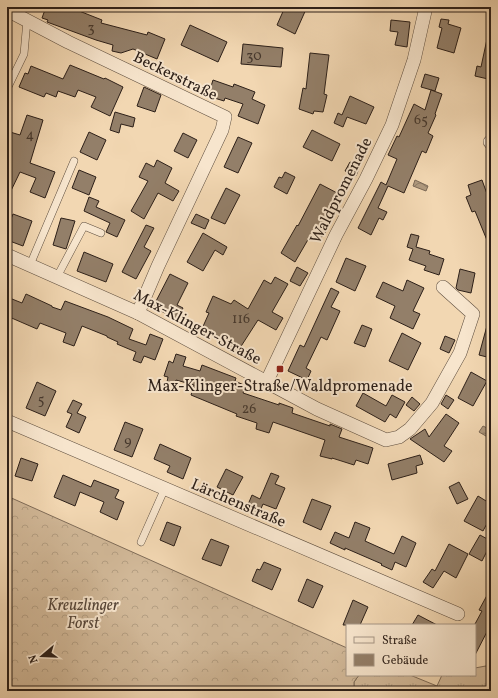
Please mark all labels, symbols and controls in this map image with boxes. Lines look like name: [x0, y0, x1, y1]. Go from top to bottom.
house number: 3: [87, 19, 95, 38]
street label: Beckerstraße: [129, 47, 221, 107]
house number: 30: [246, 47, 262, 66]
house number: 65: [414, 111, 428, 130]
house number: 4: [26, 126, 34, 145]
street label: Waldpromenade: [305, 134, 378, 248]
street label: Max-Klinger-Straße: [129, 285, 265, 371]
house number: 116: [232, 310, 250, 329]
marker: Max-Klinger-Straße/Waldpromenade: [275, 364, 285, 374]
place label: Max-Klinger-Straße/Waldpromenade: [147, 376, 413, 398]
house number: 5: [38, 391, 44, 410]
house number: 26: [242, 400, 256, 419]
house number: 9: [124, 432, 132, 451]
street label: Lärchenstraße: [187, 474, 289, 534]
park label: Kreuzlinger Forst: [47, 595, 120, 635]
legend: [346, 624, 476, 676]
text: Straße: [382, 633, 417, 649]
north arrow: [22, 636, 62, 676]
text: N: [26, 653, 42, 665]
text: Gebäude: [382, 653, 429, 669]

